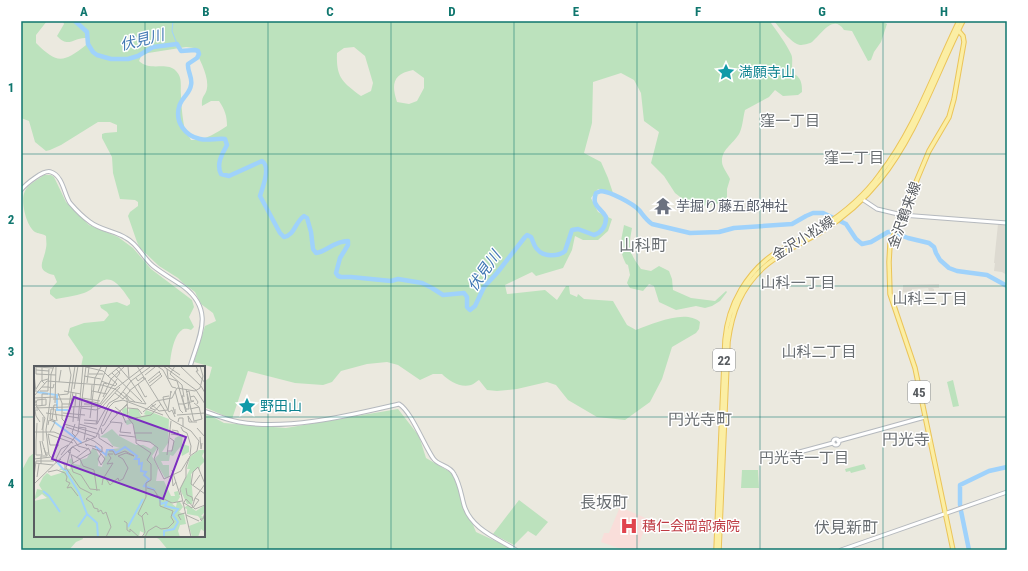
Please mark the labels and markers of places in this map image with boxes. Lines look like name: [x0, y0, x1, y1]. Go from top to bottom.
place icon: 満願寺山: [716, 62, 736, 82]
place label: 満願寺山: [739, 64, 795, 80]
temple icon: 芋掘り藤五郎神社: [653, 196, 673, 216]
place label: 芋掘り藤五郎神社: [676, 198, 788, 214]
place icon: 野田山: [237, 396, 257, 416]
place label: 野田山: [260, 398, 302, 414]
hospital icon: 積仁会岡部病院: [619, 516, 639, 536]
place label: 積仁会岡部病院: [642, 518, 740, 534]

